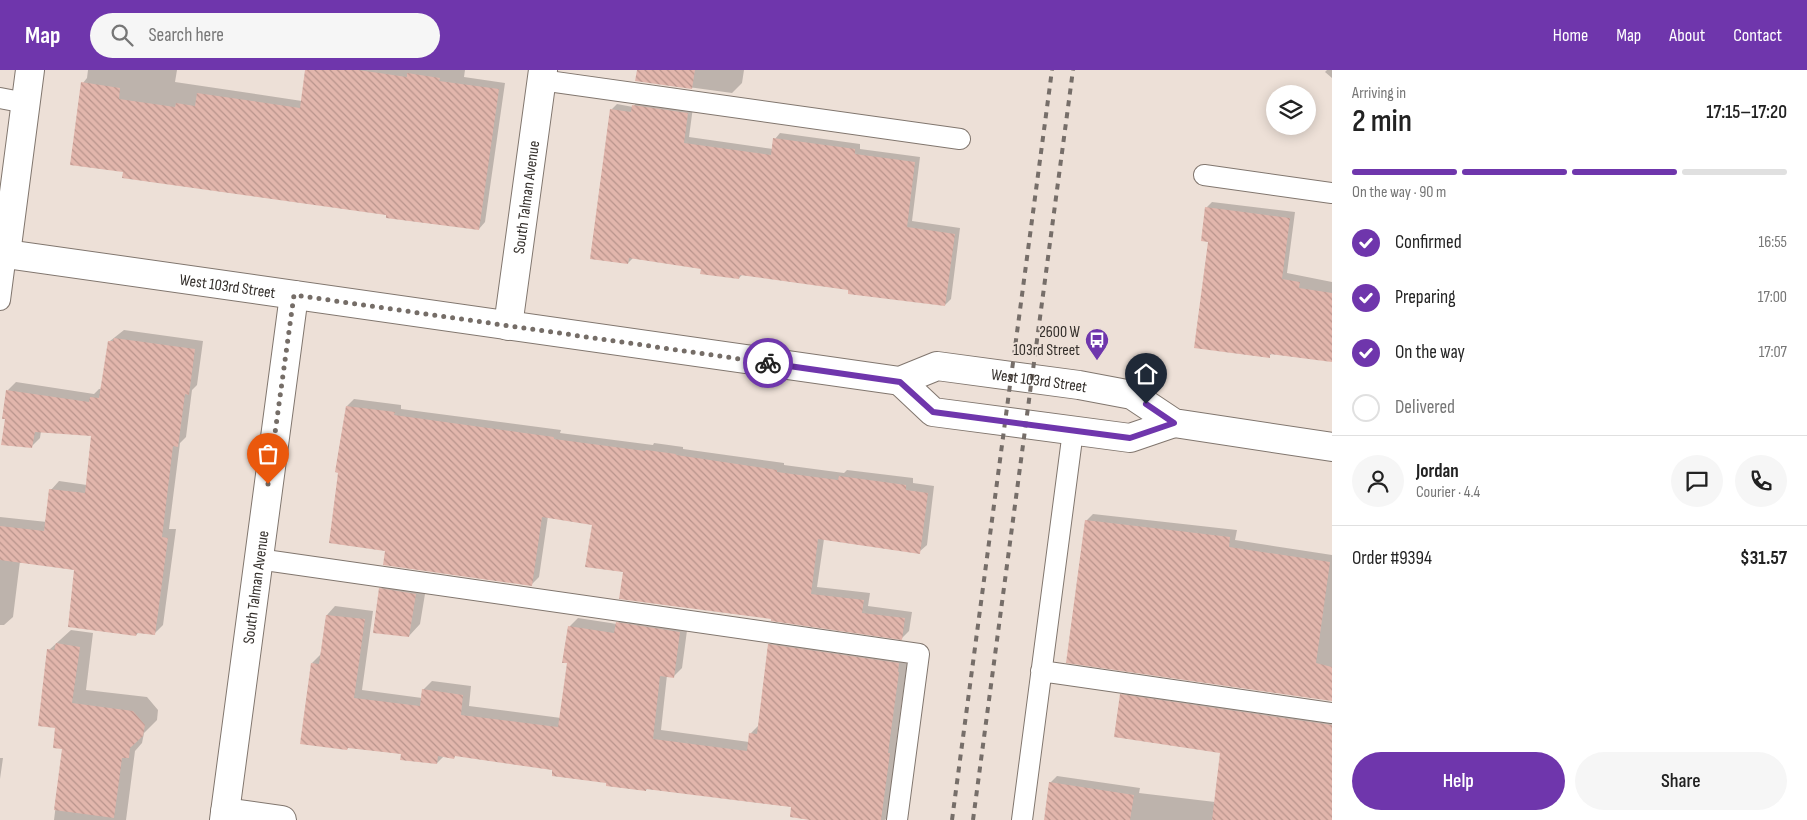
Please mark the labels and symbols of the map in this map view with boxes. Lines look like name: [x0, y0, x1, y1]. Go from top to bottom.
street label: South Talman Avenue: [510, 140, 544, 255]
street label: West 103rd Street: [178, 271, 277, 303]
place label: 2600 W 103rd Street: [1013, 323, 1081, 360]
bus stop icon: 2600 W 103rd Street: [1084, 327, 1110, 361]
courier: [743, 338, 793, 388]
pin: [1125, 353, 1167, 404]
street label: West 103rd Street: [990, 365, 1089, 397]
pin: [247, 433, 289, 484]
street label: South Talman Avenue: [240, 529, 274, 645]

